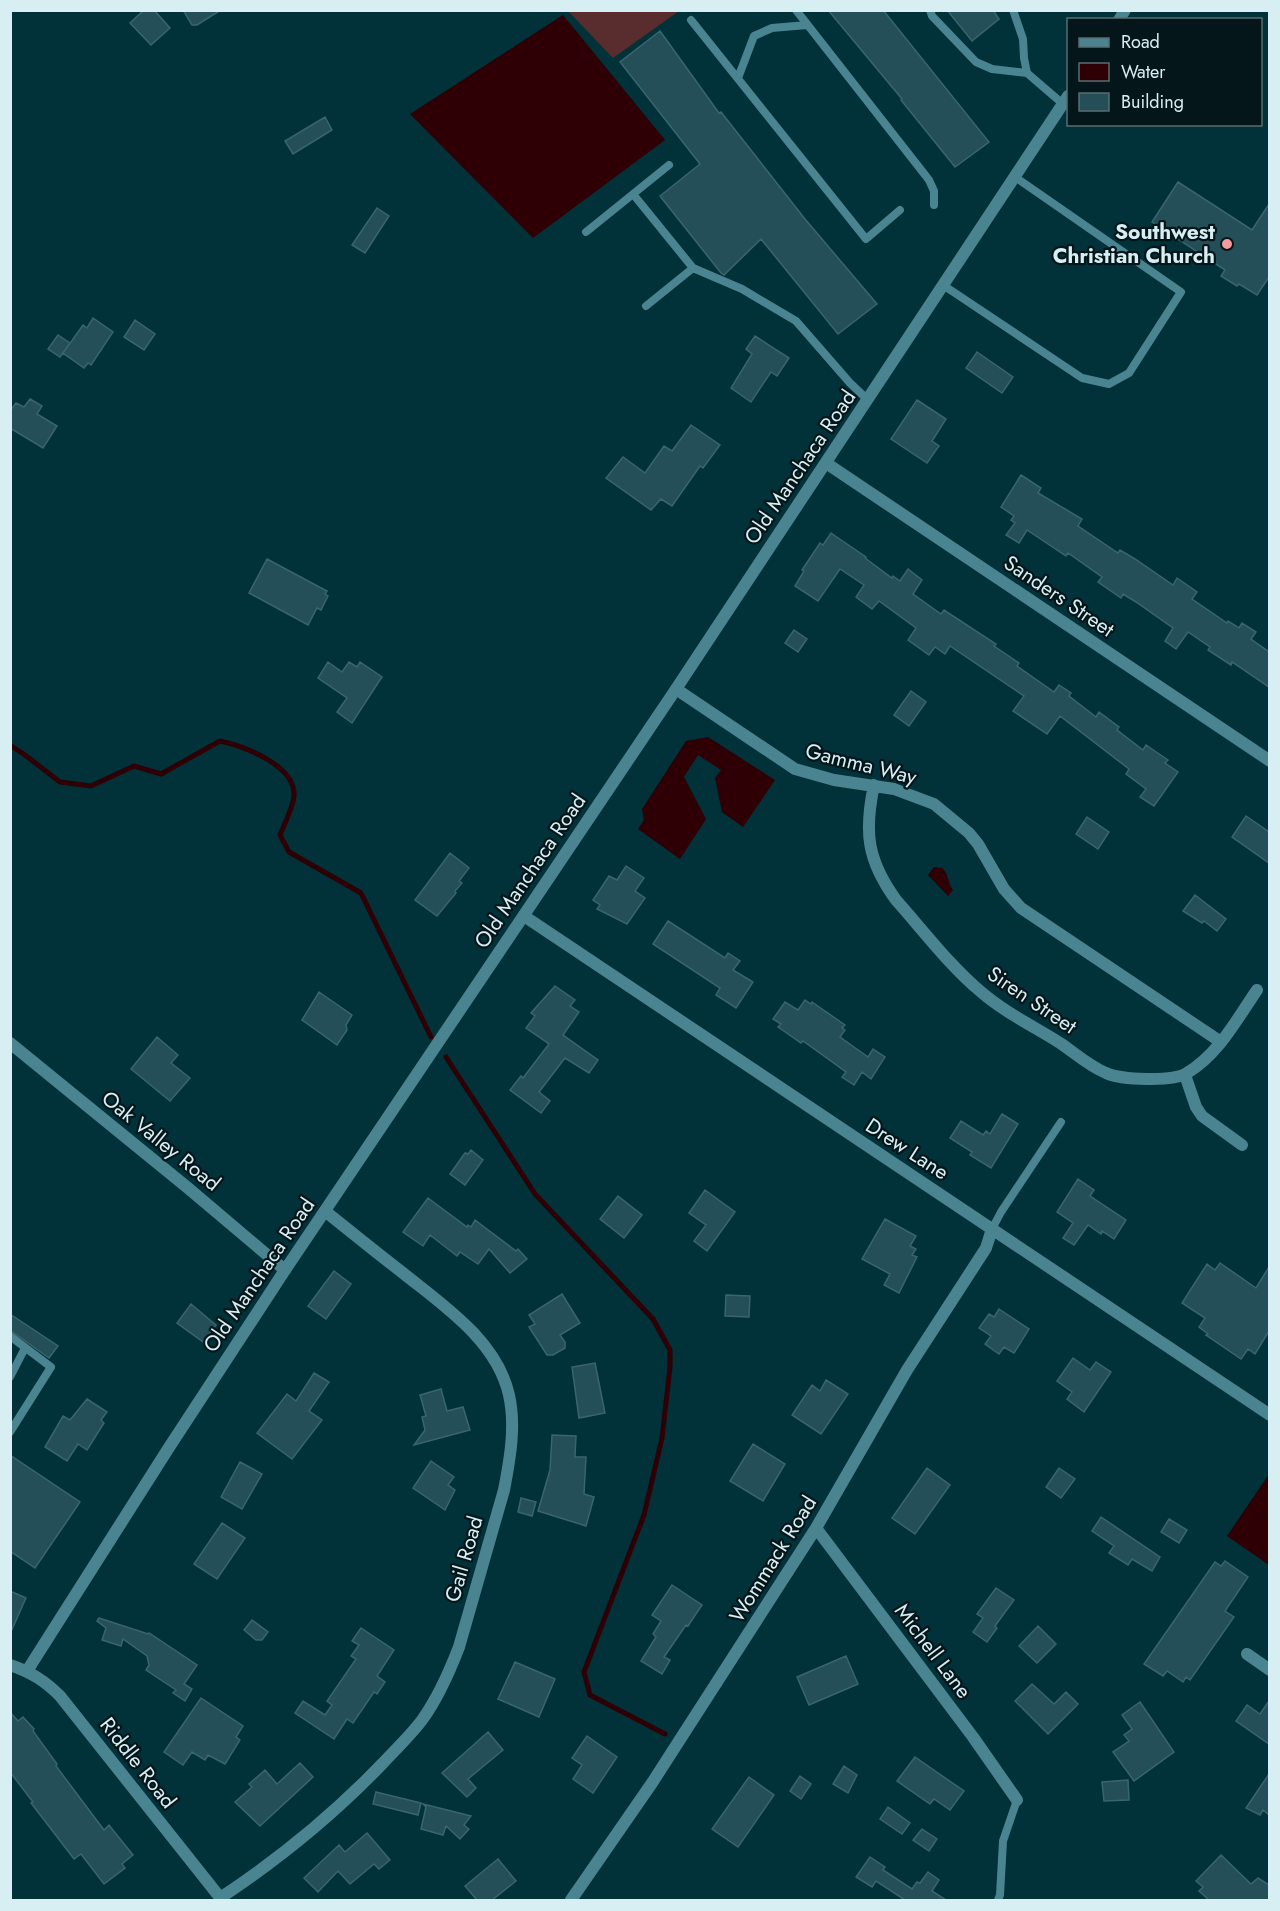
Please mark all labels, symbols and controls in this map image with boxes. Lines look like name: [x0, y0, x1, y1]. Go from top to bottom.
legend: [1067, 18, 1262, 126]
text: Road: [1121, 29, 1160, 55]
text: Water: [1121, 59, 1166, 85]
text: Building: [1121, 89, 1184, 115]
place label: Southwest Christian Church: [1053, 217, 1215, 271]
marker: Southwest Christian Church: [1220, 237, 1234, 251]
street label: Old Manchaca Road: [737, 384, 863, 550]
street label: Sanders Street: [998, 548, 1120, 644]
street label: Gamma Way: [802, 736, 920, 792]
street label: Old Manchaca Road: [467, 788, 593, 954]
street label: Siren Street: [981, 959, 1083, 1041]
street label: Oak Valley Road: [95, 1084, 227, 1198]
street label: Drew Lane: [860, 1111, 955, 1187]
street label: Old Manchaca Road: [196, 1192, 322, 1358]
street label: Wommack Road: [722, 1490, 824, 1628]
street label: Gail Road: [437, 1512, 491, 1606]
street label: Michell Lane: [887, 1597, 979, 1705]
street label: Riddle Road: [93, 1711, 183, 1815]

